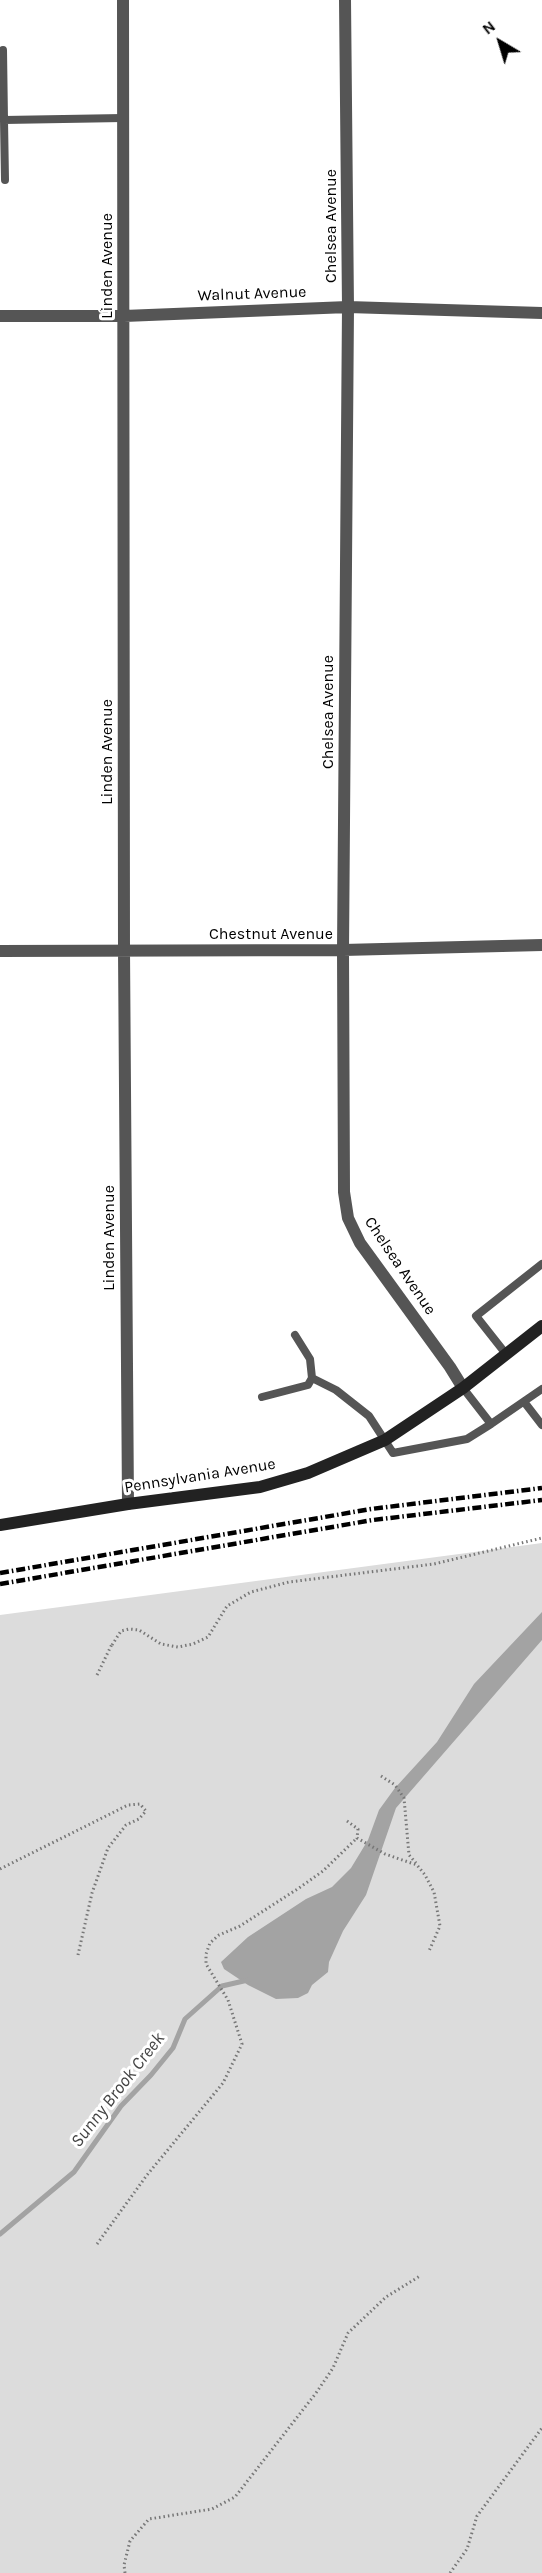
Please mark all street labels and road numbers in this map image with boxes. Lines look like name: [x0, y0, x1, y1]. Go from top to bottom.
street label: Chelsea Avenue: [321, 169, 341, 283]
street label: Linden Avenue: [97, 213, 117, 319]
street label: Walnut Avenue: [197, 283, 307, 305]
street label: Chelsea Avenue: [318, 655, 338, 769]
street label: Linden Avenue: [97, 699, 117, 805]
street label: Chestnut Avenue: [209, 924, 333, 944]
street label: Linden Avenue: [99, 1185, 119, 1291]
street label: Chelsea Avenue: [360, 1213, 440, 1319]
street label: Pennsylvania Avenue: [123, 1455, 277, 1497]

